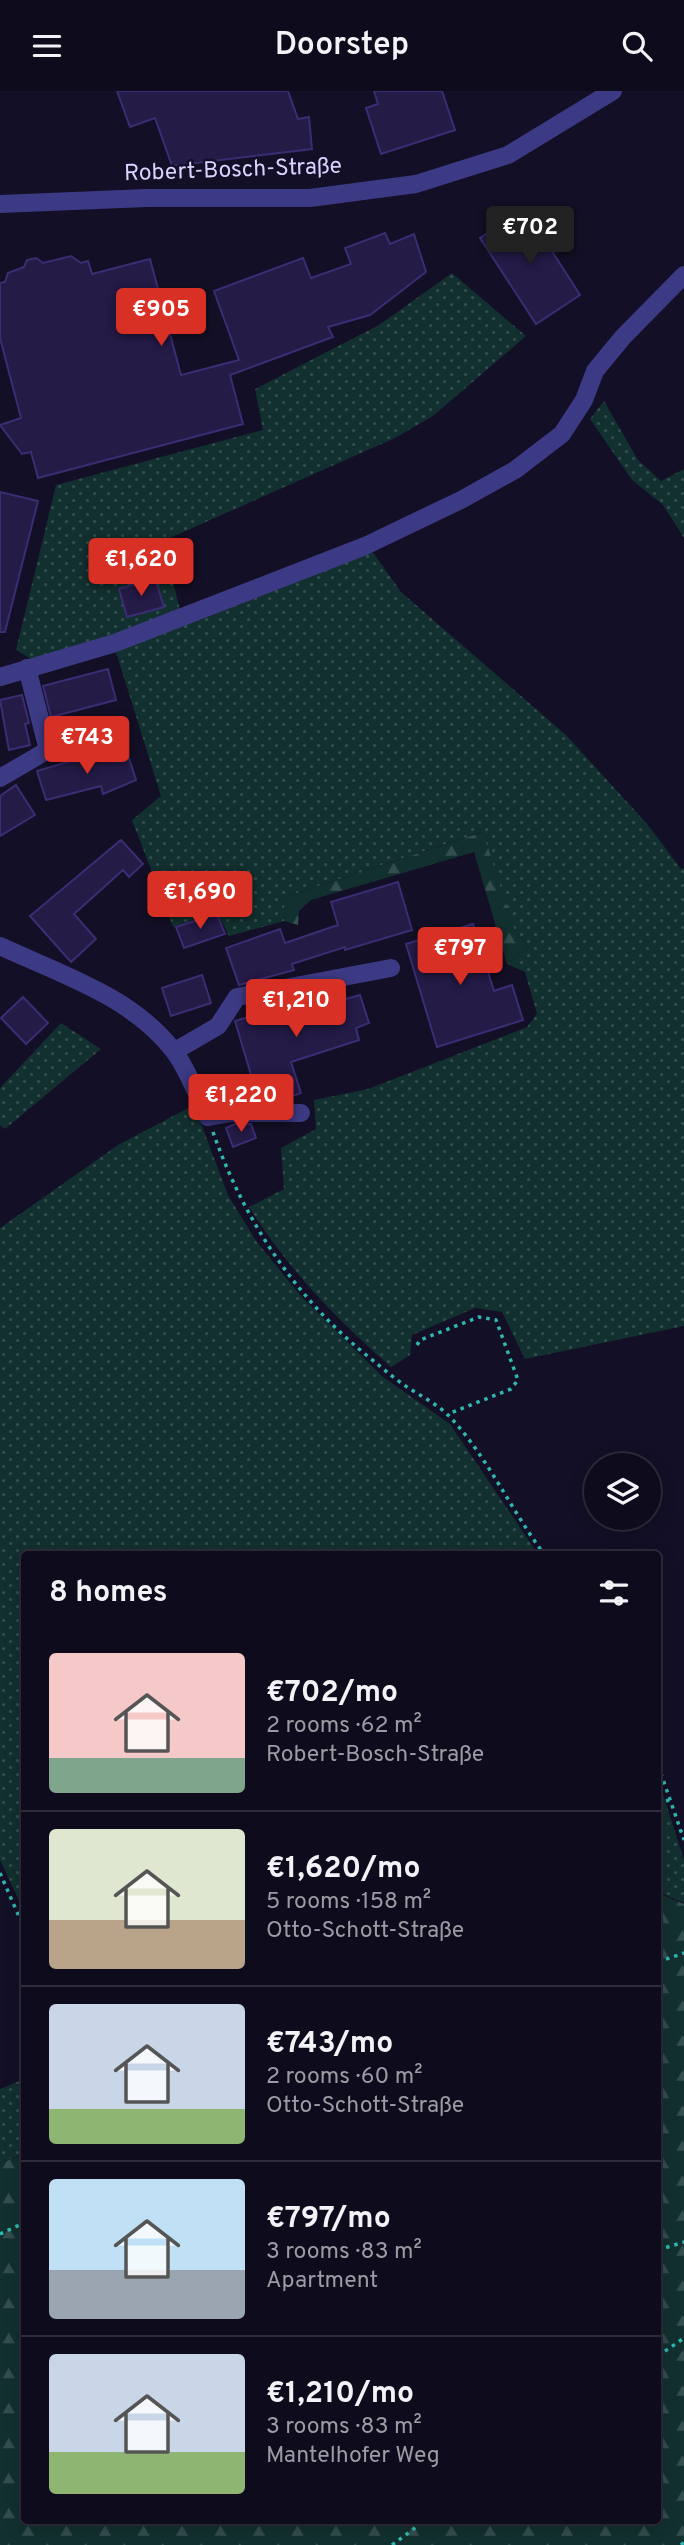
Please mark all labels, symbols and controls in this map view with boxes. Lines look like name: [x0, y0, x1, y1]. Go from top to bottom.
text: Doorstep: [275, 26, 409, 66]
icon: menu: [28, 27, 66, 65]
icon: search: [618, 27, 656, 65]
street label: Robert-Bosch-Straße: [124, 153, 342, 189]
pin: €702: [489, 207, 571, 266]
text: €702: [502, 214, 558, 243]
pin: €905: [120, 289, 202, 348]
text: €905: [132, 296, 190, 325]
pin: €1,620: [84, 539, 198, 598]
text: €1,620: [104, 546, 178, 575]
pin: €743: [46, 717, 128, 776]
text: €743: [60, 724, 114, 753]
pin: €1,690: [143, 871, 257, 931]
text: €1,690: [163, 879, 237, 908]
pin: €797: [419, 927, 501, 987]
text: €797: [434, 935, 486, 964]
pin: €1,210: [239, 979, 353, 1039]
text: €1,210: [262, 987, 330, 1016]
pin: €1,220: [184, 1075, 298, 1134]
text: €1,220: [204, 1082, 278, 1111]
map controls: [584, 1453, 661, 1530]
button: layers: [584, 1453, 661, 1530]
icon: filters: [595, 1574, 633, 1612]
text: 8 homes: [49, 1575, 168, 1612]
text: €702/mo: [266, 1675, 398, 1712]
icon: home: [105, 1681, 189, 1765]
text: 2 rooms · 62 m²: [266, 1712, 422, 1741]
text: Robert-Bosch-Straße: [266, 1741, 484, 1770]
text: €1,620/mo: [266, 1851, 420, 1888]
icon: home: [105, 1857, 189, 1941]
text: 5 rooms · 158 m²: [266, 1888, 431, 1917]
text: Otto-Schott-Straße: [266, 1917, 464, 1946]
text: €743/mo: [266, 2026, 393, 2063]
icon: home: [105, 2032, 189, 2116]
text: 2 rooms · 60 m²: [266, 2063, 423, 2092]
text: Otto-Schott-Straße: [266, 2092, 464, 2121]
text: €797/mo: [266, 2201, 391, 2238]
icon: home: [105, 2207, 189, 2291]
text: 3 rooms · 83 m²: [266, 2238, 422, 2267]
text: Apartment: [266, 2267, 378, 2296]
text: €1,210/mo: [266, 2376, 414, 2413]
icon: home: [105, 2382, 189, 2466]
text: 3 rooms · 83 m²: [266, 2413, 422, 2442]
text: Mantelhofer Weg: [266, 2442, 440, 2471]

